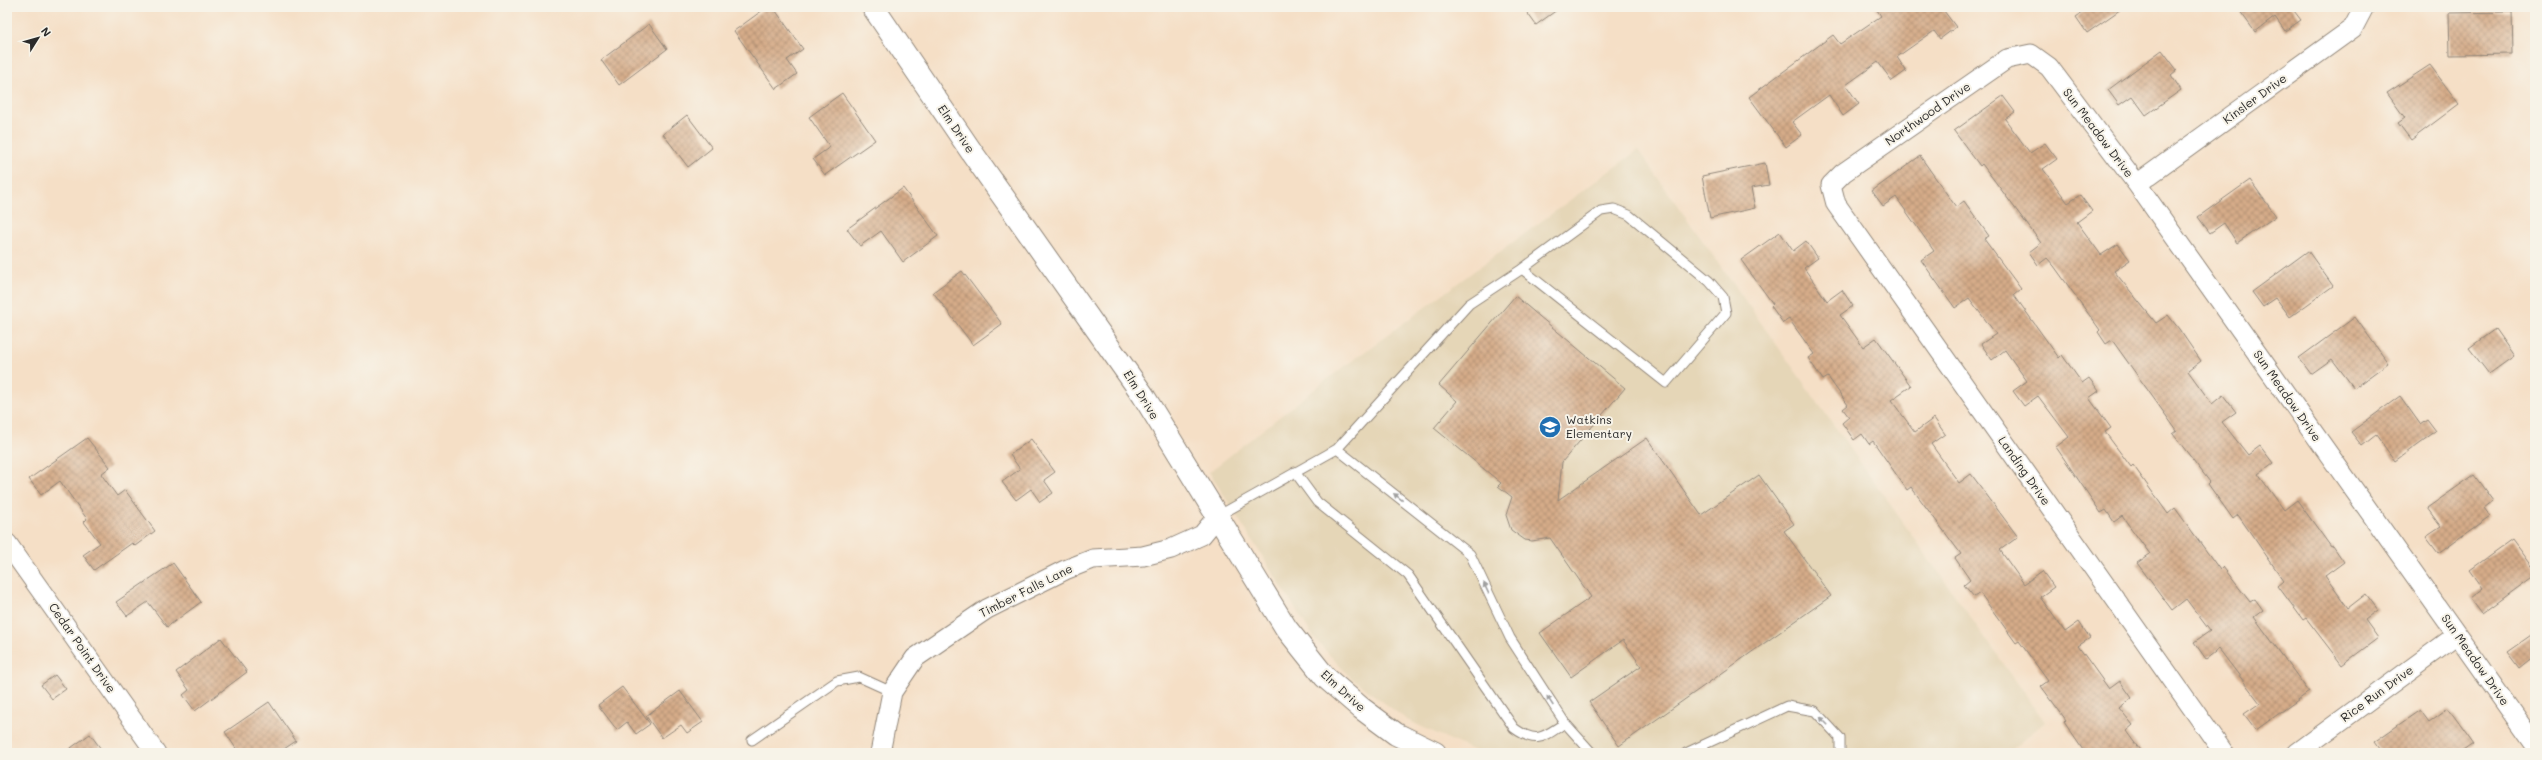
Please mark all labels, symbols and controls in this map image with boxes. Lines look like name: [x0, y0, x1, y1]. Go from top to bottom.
north arrow: [18, 18, 58, 58]
text: N: [38, 24, 55, 40]
street label: Kinsler Drive: [2219, 70, 2290, 127]
street label: Northwood Drive: [1882, 78, 1973, 149]
street label: Sun Meadow Drive: [2060, 85, 2138, 180]
street label: Elm Drive: [935, 101, 979, 156]
street label: Sun Meadow Drive: [2250, 347, 2325, 444]
street label: Elm Drive: [1120, 367, 1163, 422]
place label: Watkins Elementary: [1566, 411, 1632, 441]
school or university icon: Watkins Elementary: [1537, 414, 1563, 440]
street label: Landing Drive: [1995, 433, 2055, 508]
one-way arrow: [1392, 492, 1403, 501]
street label: Timber Falls Lane: [976, 560, 1075, 621]
one-way arrow: [1483, 582, 1489, 594]
street label: Cedar Point Drive: [46, 599, 120, 696]
street label: Sun Meadow Drive: [2438, 611, 2513, 708]
street label: Rice Run Drive: [2337, 661, 2416, 725]
street label: Elm Drive: [1318, 666, 1369, 715]
one-way arrow: [1547, 695, 1554, 706]
one-way arrow: [1819, 716, 1829, 726]

